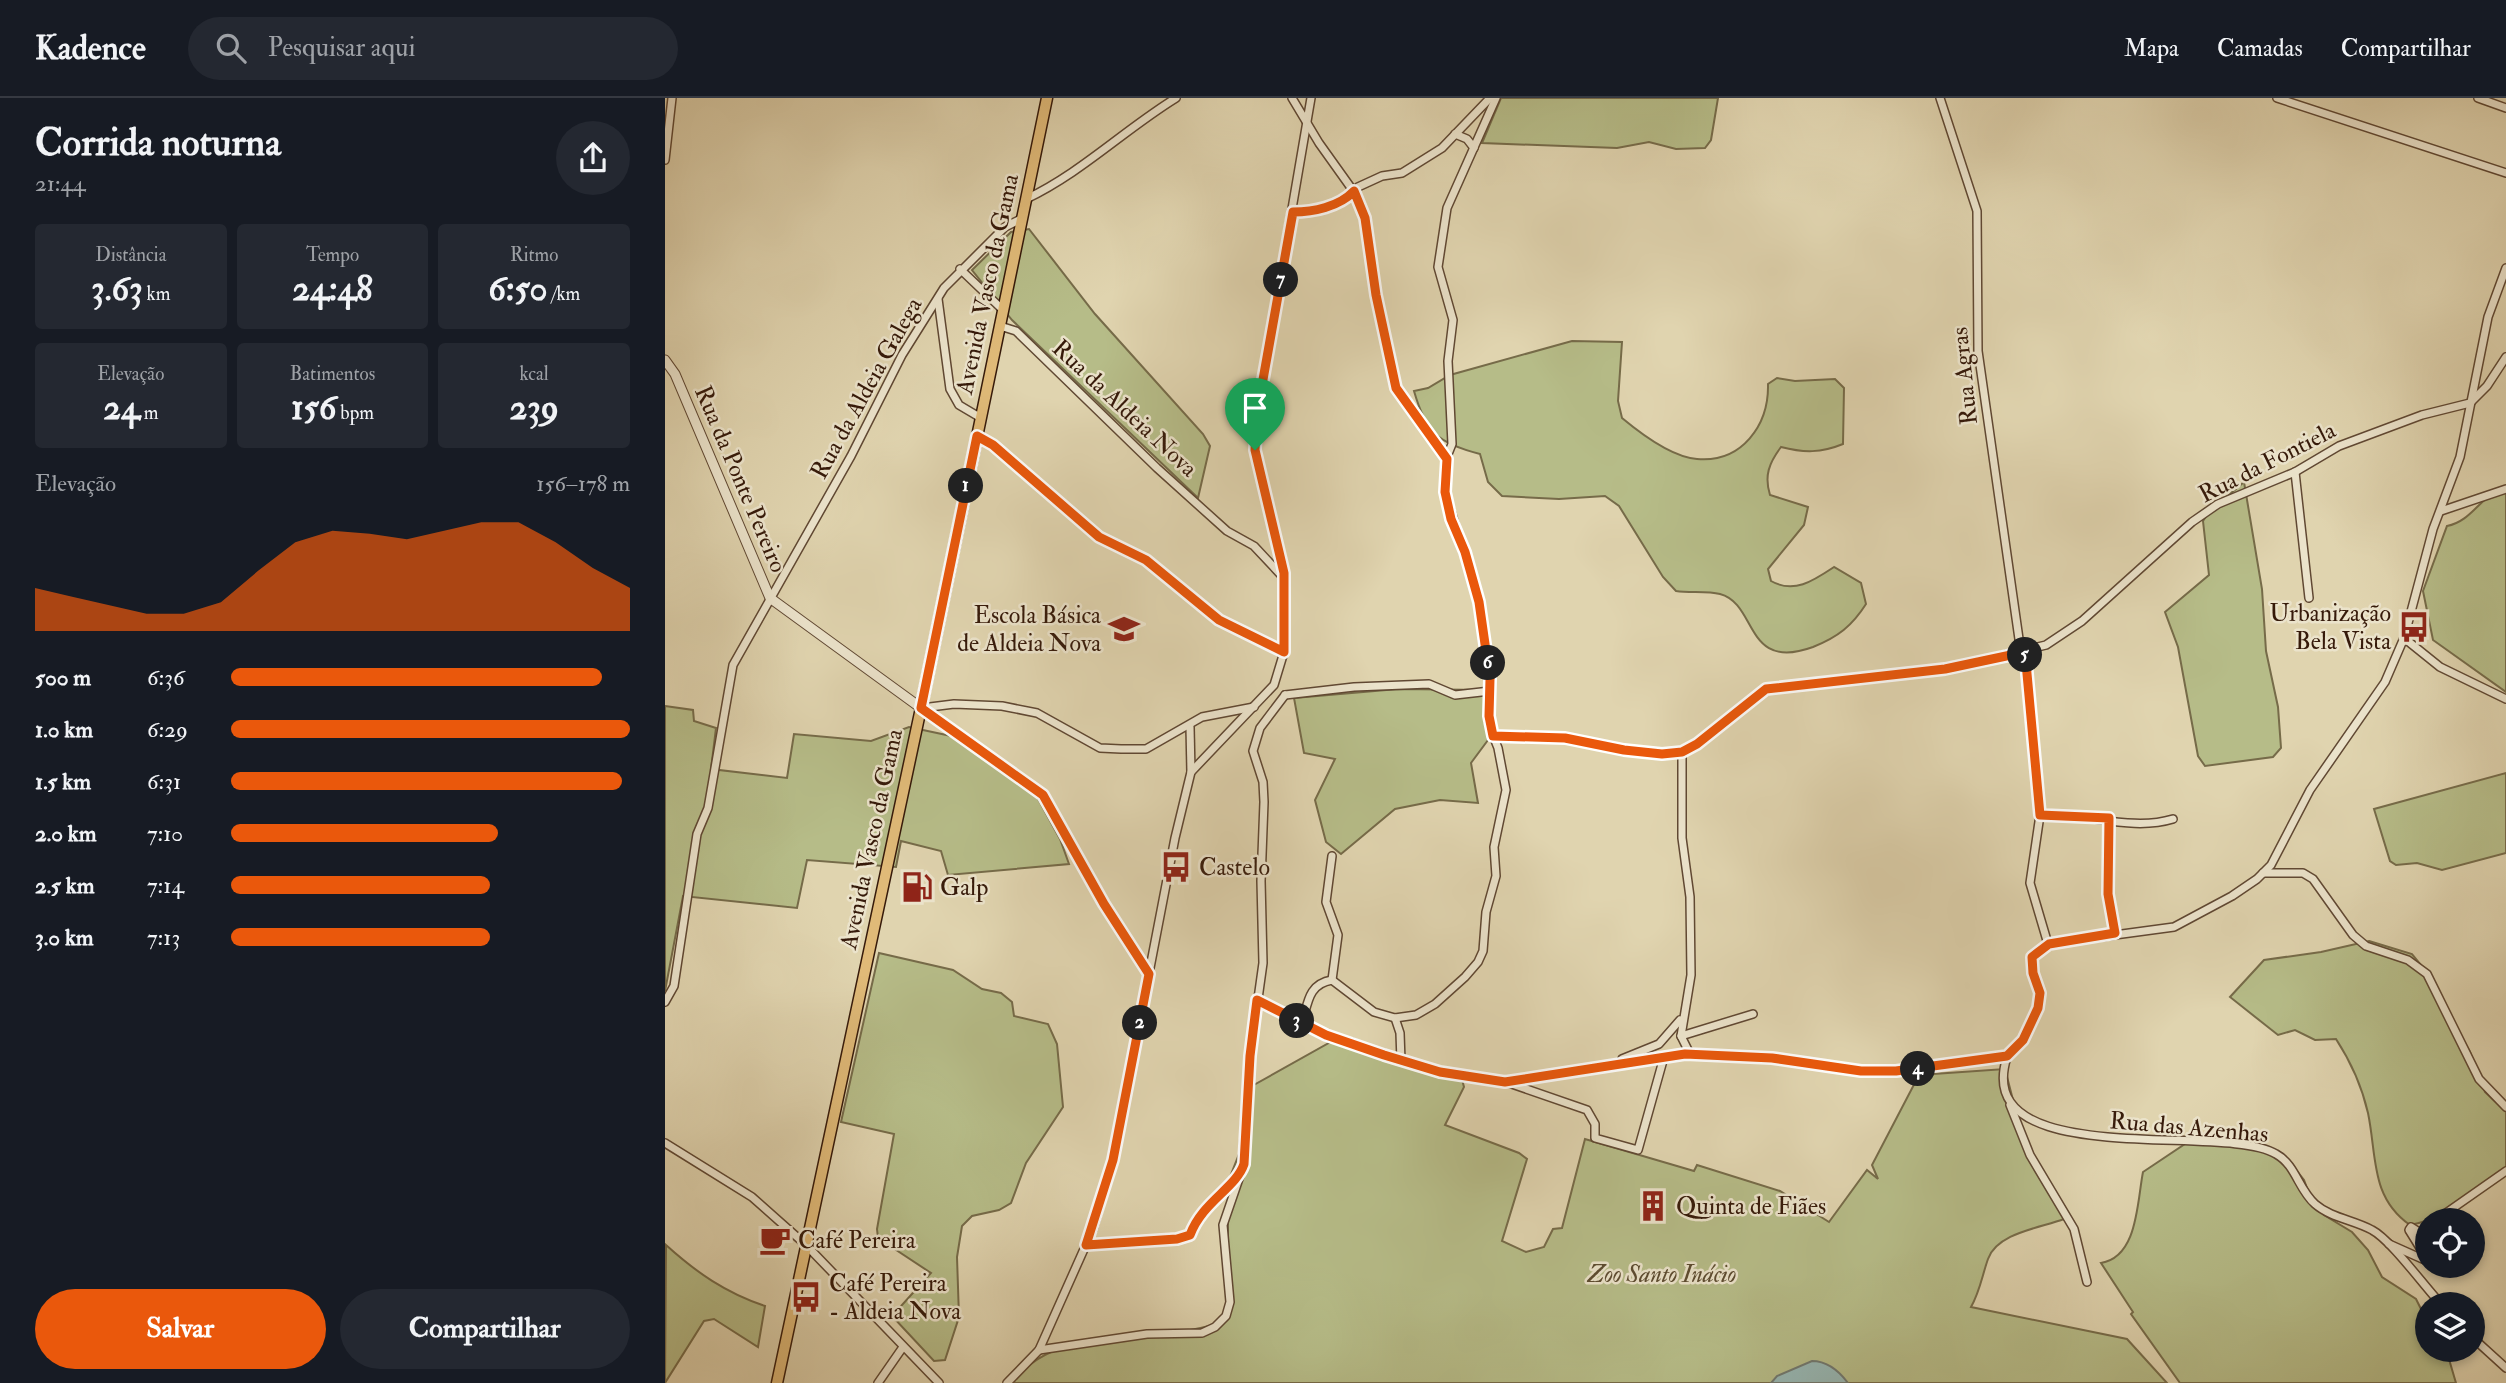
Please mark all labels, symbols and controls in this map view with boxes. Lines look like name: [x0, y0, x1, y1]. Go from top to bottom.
search box: [188, 17, 678, 80]
text: Kadence: [35, 28, 146, 69]
icon: search: [212, 29, 250, 67]
text: Pesquisar aqui: [268, 32, 415, 64]
text: Mapa: [2124, 33, 2179, 64]
text: Camadas: [2217, 33, 2303, 64]
text: Compartilhar: [2341, 33, 2471, 64]
text: Corrida noturna: [35, 119, 281, 167]
button: share: [556, 121, 630, 195]
text: 21:44: [35, 169, 85, 198]
street label: Avenida Vasco da Gama: [949, 170, 1026, 398]
text: Distância: [95, 243, 166, 267]
text: Tempo: [306, 243, 359, 267]
text: Ritmo: [510, 243, 558, 267]
pin: 7: [1263, 262, 1299, 298]
text: 3.63: [91, 267, 143, 311]
text: 24:48: [292, 267, 373, 311]
text: 6:50: [488, 267, 547, 311]
text: 7: [1276, 267, 1285, 291]
text: km: [143, 282, 170, 306]
text: /km: [547, 282, 580, 306]
street label: Rua da Aldeia Galega: [804, 291, 930, 485]
street label: Rua Agras: [1944, 325, 1985, 426]
street label: Rua da Aldeia Nova: [1045, 333, 1205, 485]
text: Elevação: [97, 362, 164, 386]
text: Batimentos: [290, 362, 375, 386]
text: kcal: [520, 362, 549, 386]
pin: [1225, 378, 1285, 450]
street label: Rua da Ponte Pereiro: [687, 381, 794, 577]
text: 24: [103, 386, 140, 430]
text: 156: [291, 386, 336, 430]
text: 239: [510, 386, 559, 430]
icon: arrive: [1236, 389, 1274, 427]
text: m: [140, 401, 159, 425]
text: bpm: [336, 401, 374, 425]
street label: Rua da Fontiela: [2194, 414, 2342, 510]
pin: 1: [949, 468, 983, 504]
text: Elevação: [35, 469, 116, 498]
text: 156–178 m: [536, 469, 630, 498]
text: 1: [962, 473, 969, 497]
place label: Urbanização Bela Vista: [2270, 598, 2392, 657]
place label: Escola Básica de Aldeia Nova: [957, 600, 1102, 659]
bus stop icon: Urbanização Bela Vista: [2397, 610, 2431, 644]
school or university icon: Escola Básica de Aldeia Nova: [1107, 612, 1141, 646]
pin: 5: [2007, 638, 2043, 672]
text: 5: [2020, 642, 2029, 666]
pin: 6: [1471, 646, 1505, 680]
text: 6: [1483, 650, 1492, 674]
text: 500 m: [35, 663, 91, 692]
text: 6:36: [147, 663, 185, 692]
text: 1.0 km: [35, 715, 93, 744]
text: 6:29: [147, 715, 188, 744]
street label: Avenida Vasco da Gama: [833, 725, 910, 953]
text: 1.5 km: [35, 767, 91, 796]
text: 6:31: [147, 767, 181, 796]
text: 2.0 km: [35, 819, 97, 848]
text: 7:10: [147, 819, 183, 848]
bus stop icon: Castelo: [1159, 850, 1193, 884]
place label: Castelo: [1199, 852, 1270, 883]
fuel station icon: Galp: [900, 870, 934, 904]
text: 2.5 km: [35, 871, 95, 900]
text: 7:14: [147, 871, 184, 900]
place label: Galp: [940, 872, 988, 903]
text: 3.0 km: [35, 923, 94, 952]
text: 7:13: [147, 923, 180, 952]
pin: 3: [1279, 1004, 1315, 1038]
pin: 2: [1123, 1006, 1157, 1040]
text: 3: [1293, 1008, 1300, 1032]
text: 2: [1135, 1010, 1144, 1034]
pin: 4: [1901, 1052, 1935, 1086]
text: 4: [1912, 1056, 1923, 1080]
street label: Rua das Azenhas: [2108, 1105, 2270, 1150]
building icon: Quinta de Fiães: [1636, 1189, 1670, 1223]
place label: Quinta de Fiães: [1676, 1191, 1826, 1222]
map controls: [2415, 1208, 2485, 1362]
button: locate: [2415, 1208, 2485, 1278]
cafe icon: Café Pereira: [758, 1223, 792, 1257]
place label: Café Pereira: [798, 1225, 917, 1256]
park label: Zoo Santo Inácio: [1587, 1259, 1736, 1290]
place label: Café Pereira - Aldeia Nova: [829, 1268, 962, 1327]
bus stop icon: Café Pereira - Aldeia Nova: [789, 1280, 823, 1314]
button: Salvar: [35, 1289, 326, 1369]
button: Compartilhar: [340, 1289, 630, 1369]
button: layers: [2415, 1292, 2485, 1362]

